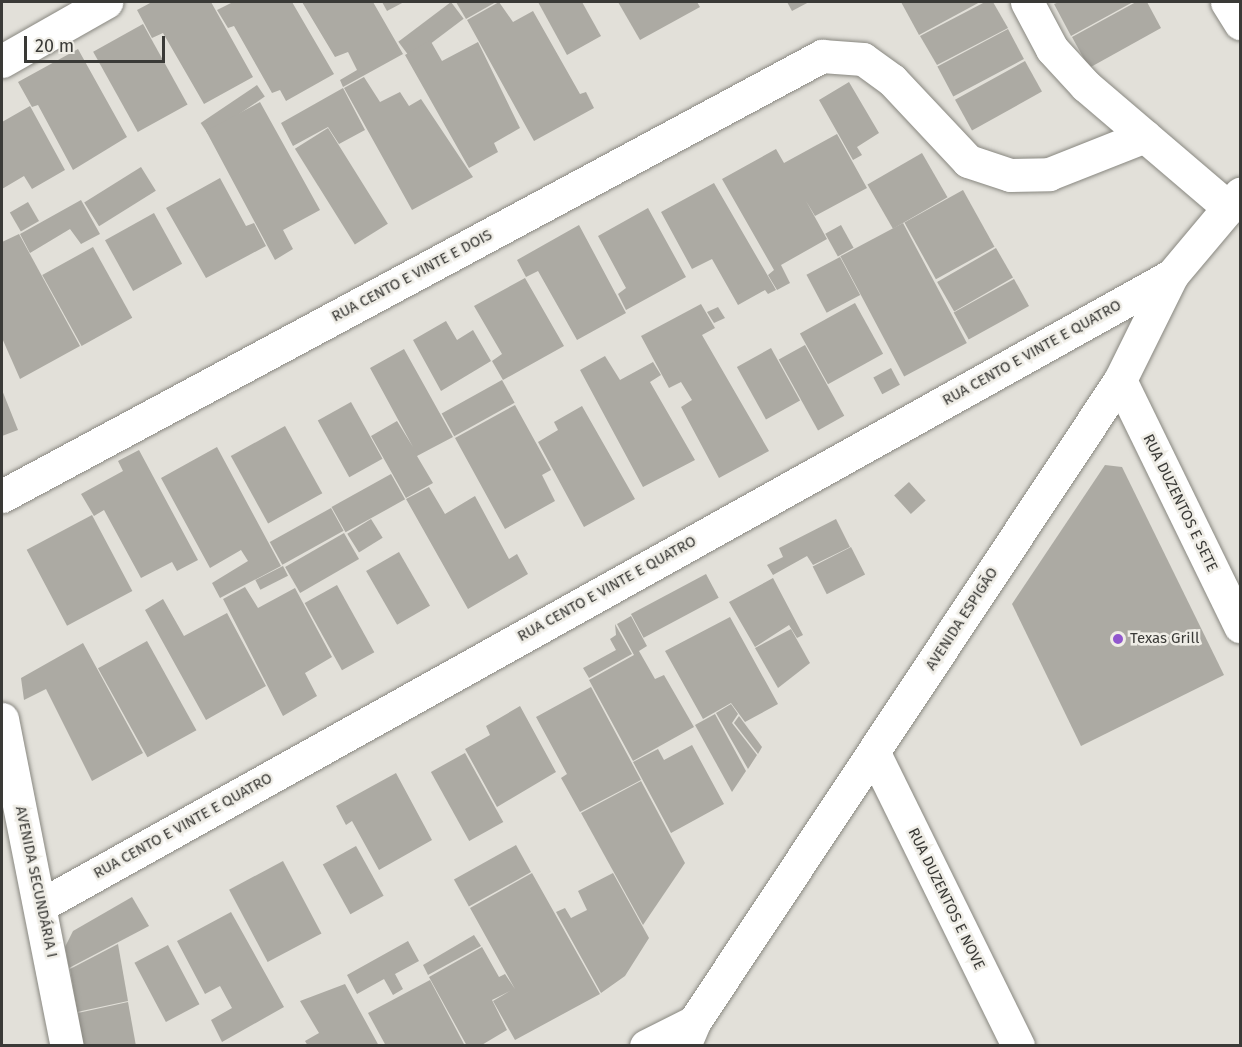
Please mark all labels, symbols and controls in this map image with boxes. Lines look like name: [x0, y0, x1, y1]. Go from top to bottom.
scale bar: [27, 24, 168, 62]
text: 20 m: [35, 35, 74, 57]
street label: RUA CENTO E VINTE E DOIS: [329, 226, 495, 326]
street label: RUA CENTO E VINTE E QUATRO: [940, 296, 1124, 410]
street label: RUA DUZENTOS E SETE: [1139, 431, 1221, 575]
street label: RUA CENTO E VINTE E QUATRO: [515, 532, 699, 646]
street label: AVENIDA ESPIGÃO: [922, 564, 1002, 674]
place label: Texas Grill: [1130, 630, 1199, 648]
marker: Texas Grill: [1111, 632, 1125, 646]
street label: RUA CENTO E VINTE E QUATRO: [91, 769, 275, 883]
street label: AVENIDA SECUNDÁRIA I: [11, 805, 61, 959]
street label: RUA DUZENTOS E NOVE: [904, 825, 988, 973]

